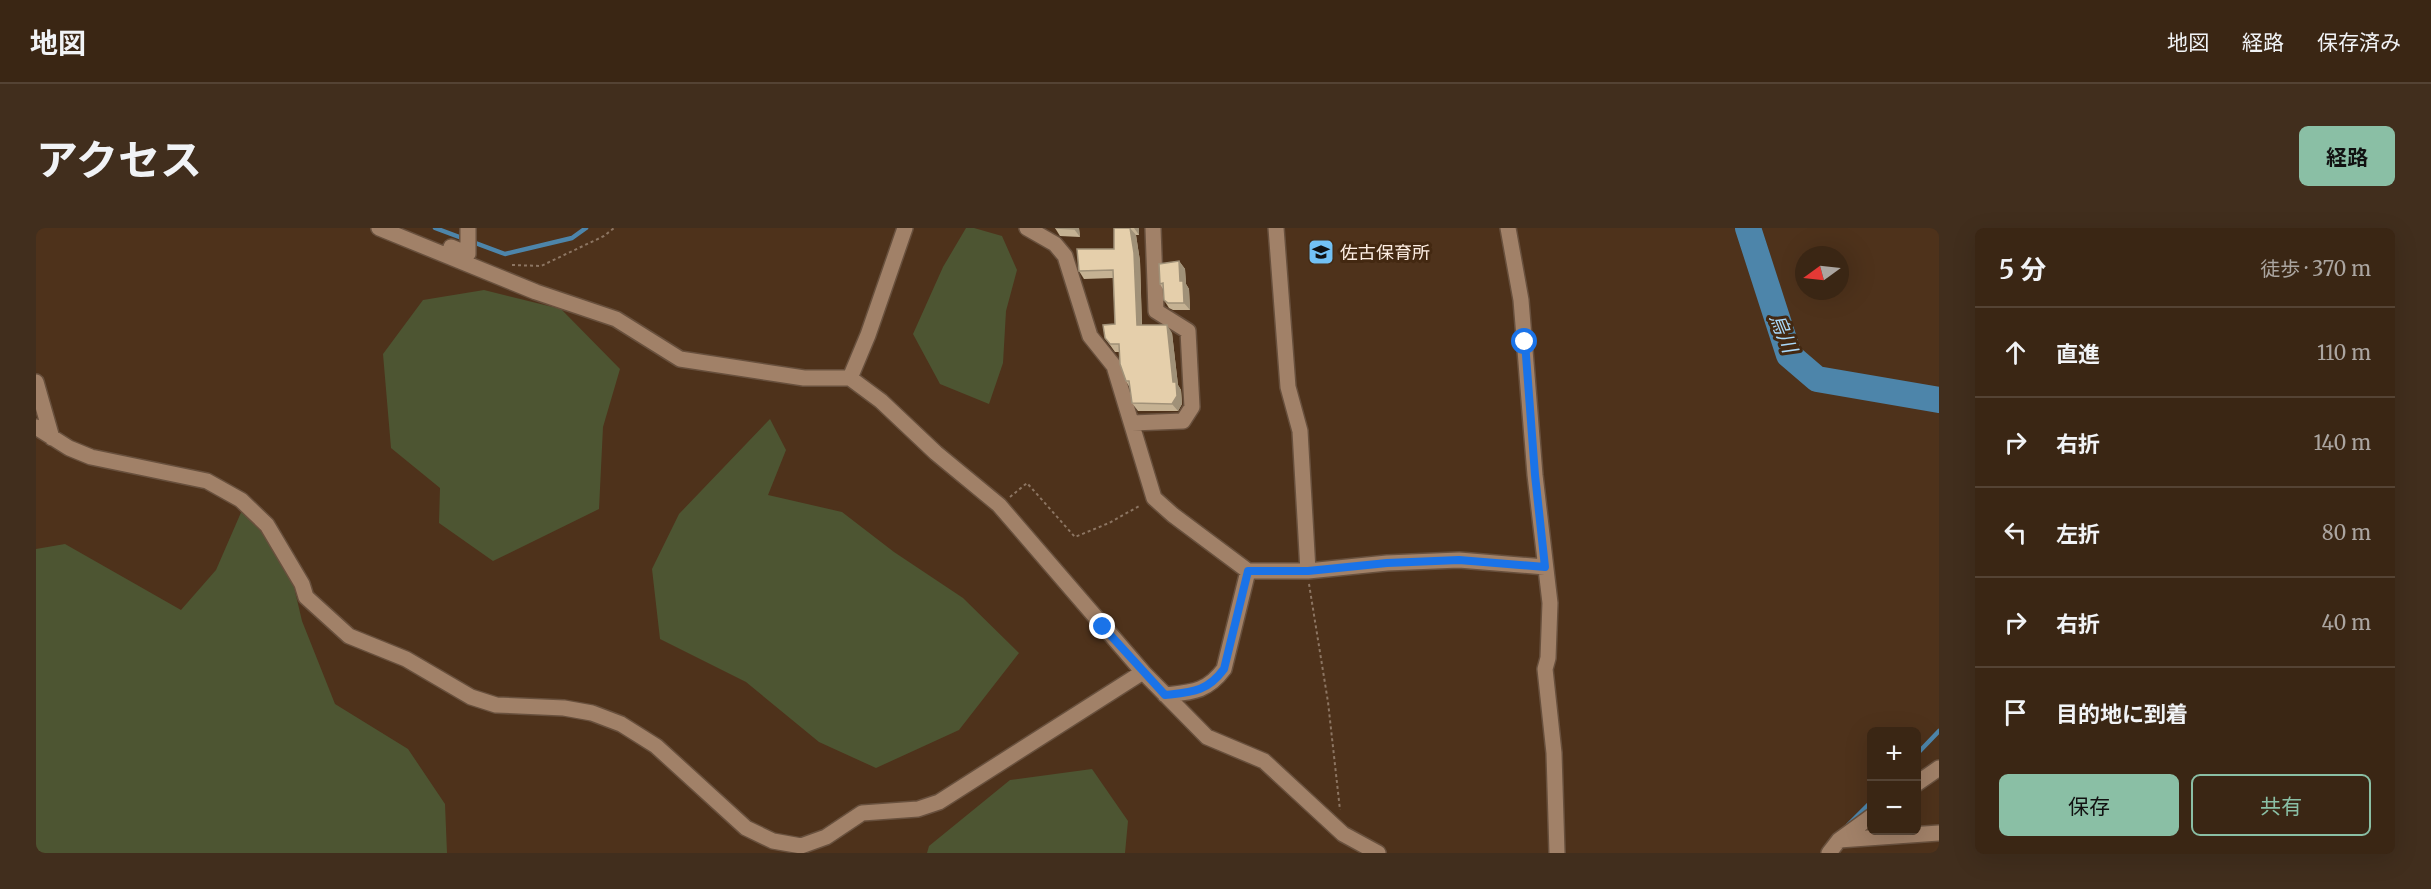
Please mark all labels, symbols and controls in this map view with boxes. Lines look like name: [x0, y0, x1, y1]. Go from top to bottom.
text: 地図: [30, 25, 86, 61]
text: 地図: [2167, 29, 2209, 56]
text: 経路: [2242, 29, 2284, 56]
text: 保存済み: [2317, 29, 2401, 56]
button: 経路: [2299, 126, 2395, 186]
text: アクセス: [36, 134, 202, 186]
school or university icon: 佐古保育所: [1306, 237, 1336, 267]
place label: 佐古保育所: [1340, 241, 1430, 264]
north arrow: [1795, 246, 1849, 300]
text: 5 分: [1999, 253, 2046, 286]
text: 徒歩 · 370 m: [2260, 256, 2371, 281]
water label: 烏川: [1765, 310, 1804, 358]
route start: [1511, 328, 1537, 354]
icon: ahead: [1999, 336, 2032, 369]
text: 直進: [2056, 340, 2100, 368]
text: 110 m: [2317, 340, 2371, 365]
icon: right: [1999, 426, 2032, 459]
text: 右折: [2056, 430, 2100, 458]
text: 140 m: [2314, 430, 2371, 455]
icon: left: [1999, 516, 2032, 549]
text: 左折: [2056, 520, 2100, 548]
text: 80 m: [2322, 520, 2371, 545]
icon: right: [1999, 606, 2032, 639]
text: 右折: [2056, 610, 2100, 638]
text: 40 m: [2321, 610, 2371, 635]
route end: [1089, 613, 1115, 639]
icon: arrive: [1999, 696, 2032, 729]
text: 目的地に到着: [2056, 700, 2188, 728]
map controls: [1867, 727, 1921, 835]
button: +: [1867, 727, 1921, 781]
button: 保存: [1999, 774, 2179, 836]
button: 共有: [2191, 774, 2371, 836]
button: −: [1867, 781, 1921, 835]

